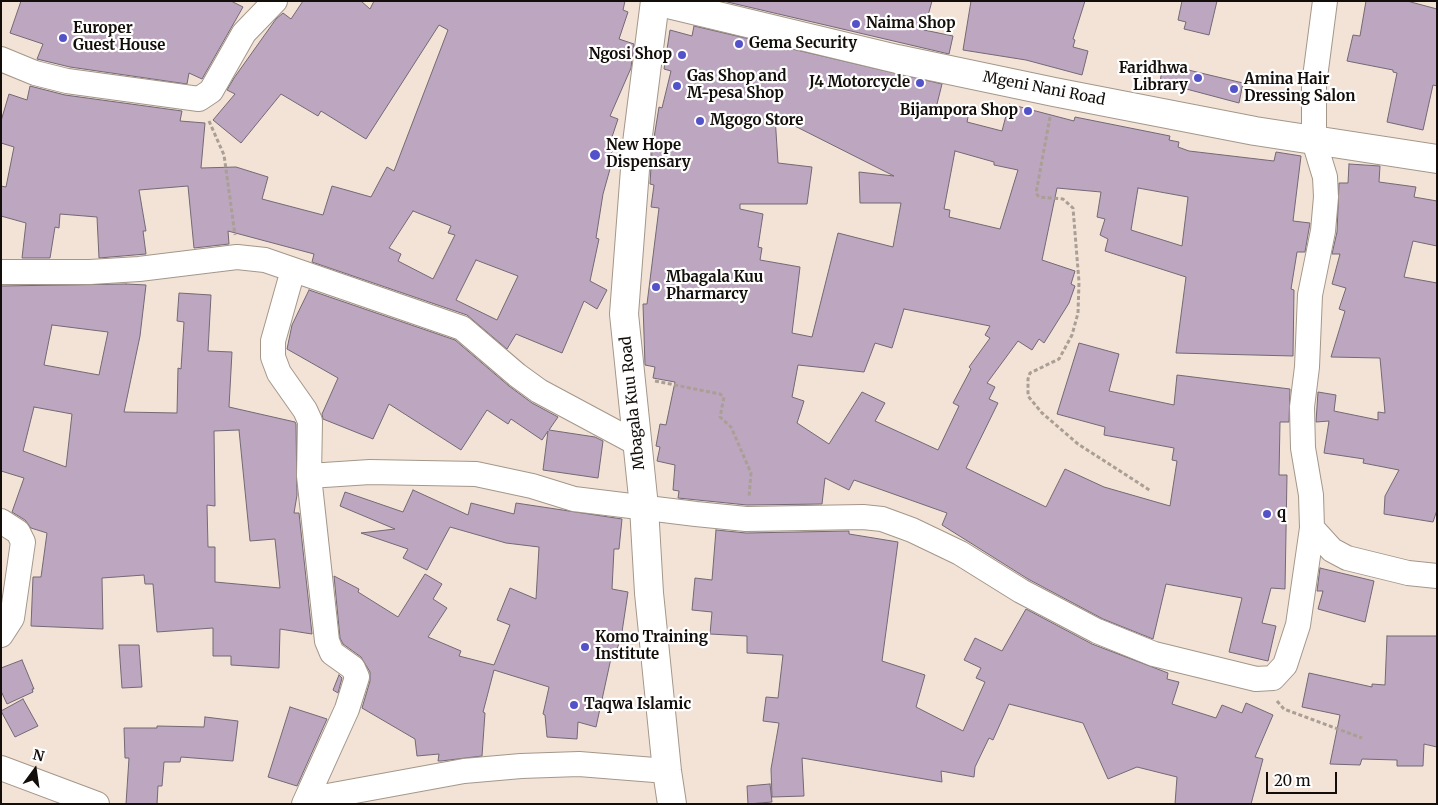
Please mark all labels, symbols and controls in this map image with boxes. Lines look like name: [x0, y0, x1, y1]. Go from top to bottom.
place label: Naima Shop: [866, 15, 956, 33]
marker: Naima Shop: [850, 18, 862, 30]
place label: Europer Guest House: [73, 20, 165, 55]
marker: Europer Guest House: [57, 32, 69, 44]
place label: Gema Security: [749, 35, 857, 53]
marker: Gema Security: [733, 38, 745, 50]
place label: Ngosi Shop: [589, 46, 672, 64]
marker: Ngosi Shop: [676, 49, 688, 61]
place label: Faridhwa Library: [1119, 60, 1188, 95]
place label: Gas Shop and M-pesa Shop: [687, 68, 786, 103]
street label: Mgeni Nani Road: [981, 68, 1107, 110]
place label: Amina Hair Dressing Salon: [1244, 71, 1355, 106]
marker: Faridhwa Library: [1192, 72, 1204, 84]
place label: J4 Motorcycle: [809, 74, 910, 92]
marker: J4 Motorcycle: [914, 77, 926, 89]
marker: Gas Shop and M-pesa Shop: [671, 80, 683, 92]
marker: Amina Hair Dressing Salon: [1228, 83, 1240, 95]
place label: Bijampora Shop: [900, 102, 1018, 120]
marker: Bijampora Shop: [1022, 105, 1034, 117]
place label: Mgogo Store: [710, 112, 803, 130]
marker: Mgogo Store: [694, 115, 706, 127]
place label: New Hope Dispensary: [606, 137, 691, 172]
marker: New Hope Dispensary: [588, 148, 602, 162]
place label: Mbagala Kuu Pharmarcy: [666, 269, 763, 304]
marker: Mbagala Kuu Pharmarcy: [650, 281, 662, 293]
street label: Mbagala Kuu Road: [617, 335, 649, 471]
place label: q: [1277, 505, 1286, 523]
marker: q: [1261, 508, 1273, 520]
place label: Komo Training Institute: [595, 629, 708, 664]
marker: Komo Training Institute: [579, 641, 591, 653]
place label: Taqwa Islamic: [584, 696, 691, 714]
marker: Taqwa Islamic: [568, 699, 580, 711]
north arrow: [10, 745, 60, 795]
text: N: [31, 745, 46, 766]
scale bar: [1268, 762, 1339, 794]
text: 20 m: [1274, 771, 1311, 790]

